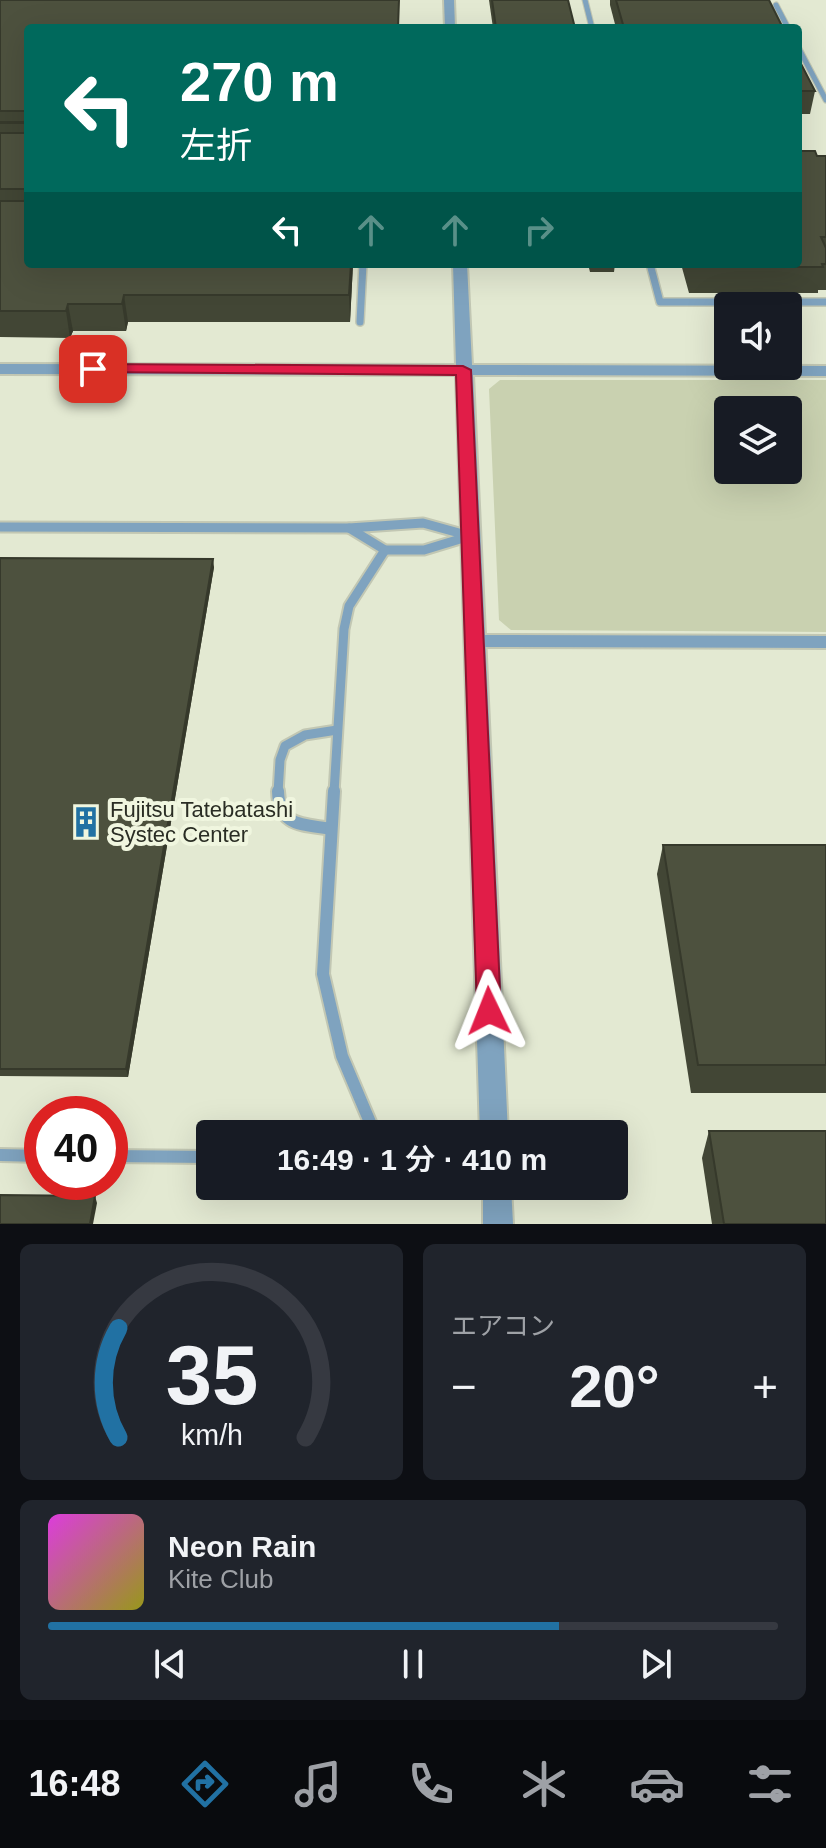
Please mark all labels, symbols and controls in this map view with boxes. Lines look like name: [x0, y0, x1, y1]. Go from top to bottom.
text: 270 m: [180, 50, 339, 113]
icon: left: [48, 56, 152, 160]
text: 左折: [180, 125, 252, 166]
icon: left: [265, 208, 309, 252]
icon: ahead: [349, 208, 393, 252]
icon: ahead: [433, 208, 477, 252]
icon: right: [517, 208, 561, 252]
map controls: [714, 292, 802, 484]
button: sound: [714, 292, 802, 380]
pin: [59, 335, 127, 403]
icon: arrive: [71, 347, 115, 391]
button: layers: [714, 396, 802, 484]
place label: Fujitsu Tatebatashi Systec Center: [110, 797, 293, 847]
building icon: Fujitsu Tatebatashi Systec Center: [69, 805, 103, 839]
position arrow: [447, 969, 531, 1053]
speed limit sign: 40: [24, 1096, 128, 1200]
text: 16:49 · 1 分 · 410 m: [277, 1143, 547, 1176]
text: エアコン: [451, 1311, 555, 1341]
text: 35: [165, 1329, 258, 1422]
text: 20°: [569, 1353, 660, 1420]
text: −: [451, 1362, 477, 1411]
text: +: [752, 1362, 778, 1411]
text: km/h: [181, 1419, 242, 1451]
text: Neon Rain: [168, 1530, 316, 1563]
text: Kite Club: [168, 1564, 274, 1594]
icon: previous: [148, 1642, 192, 1686]
icon: pause: [391, 1642, 435, 1686]
icon: next: [634, 1642, 678, 1686]
icon: directions: [177, 1756, 233, 1812]
icon: music: [290, 1756, 346, 1812]
icon: phone: [403, 1756, 459, 1812]
icon: climate: [516, 1756, 572, 1812]
icon: car: [629, 1756, 685, 1812]
icon: filters: [742, 1756, 798, 1812]
text: 16:48: [28, 1763, 121, 1804]

